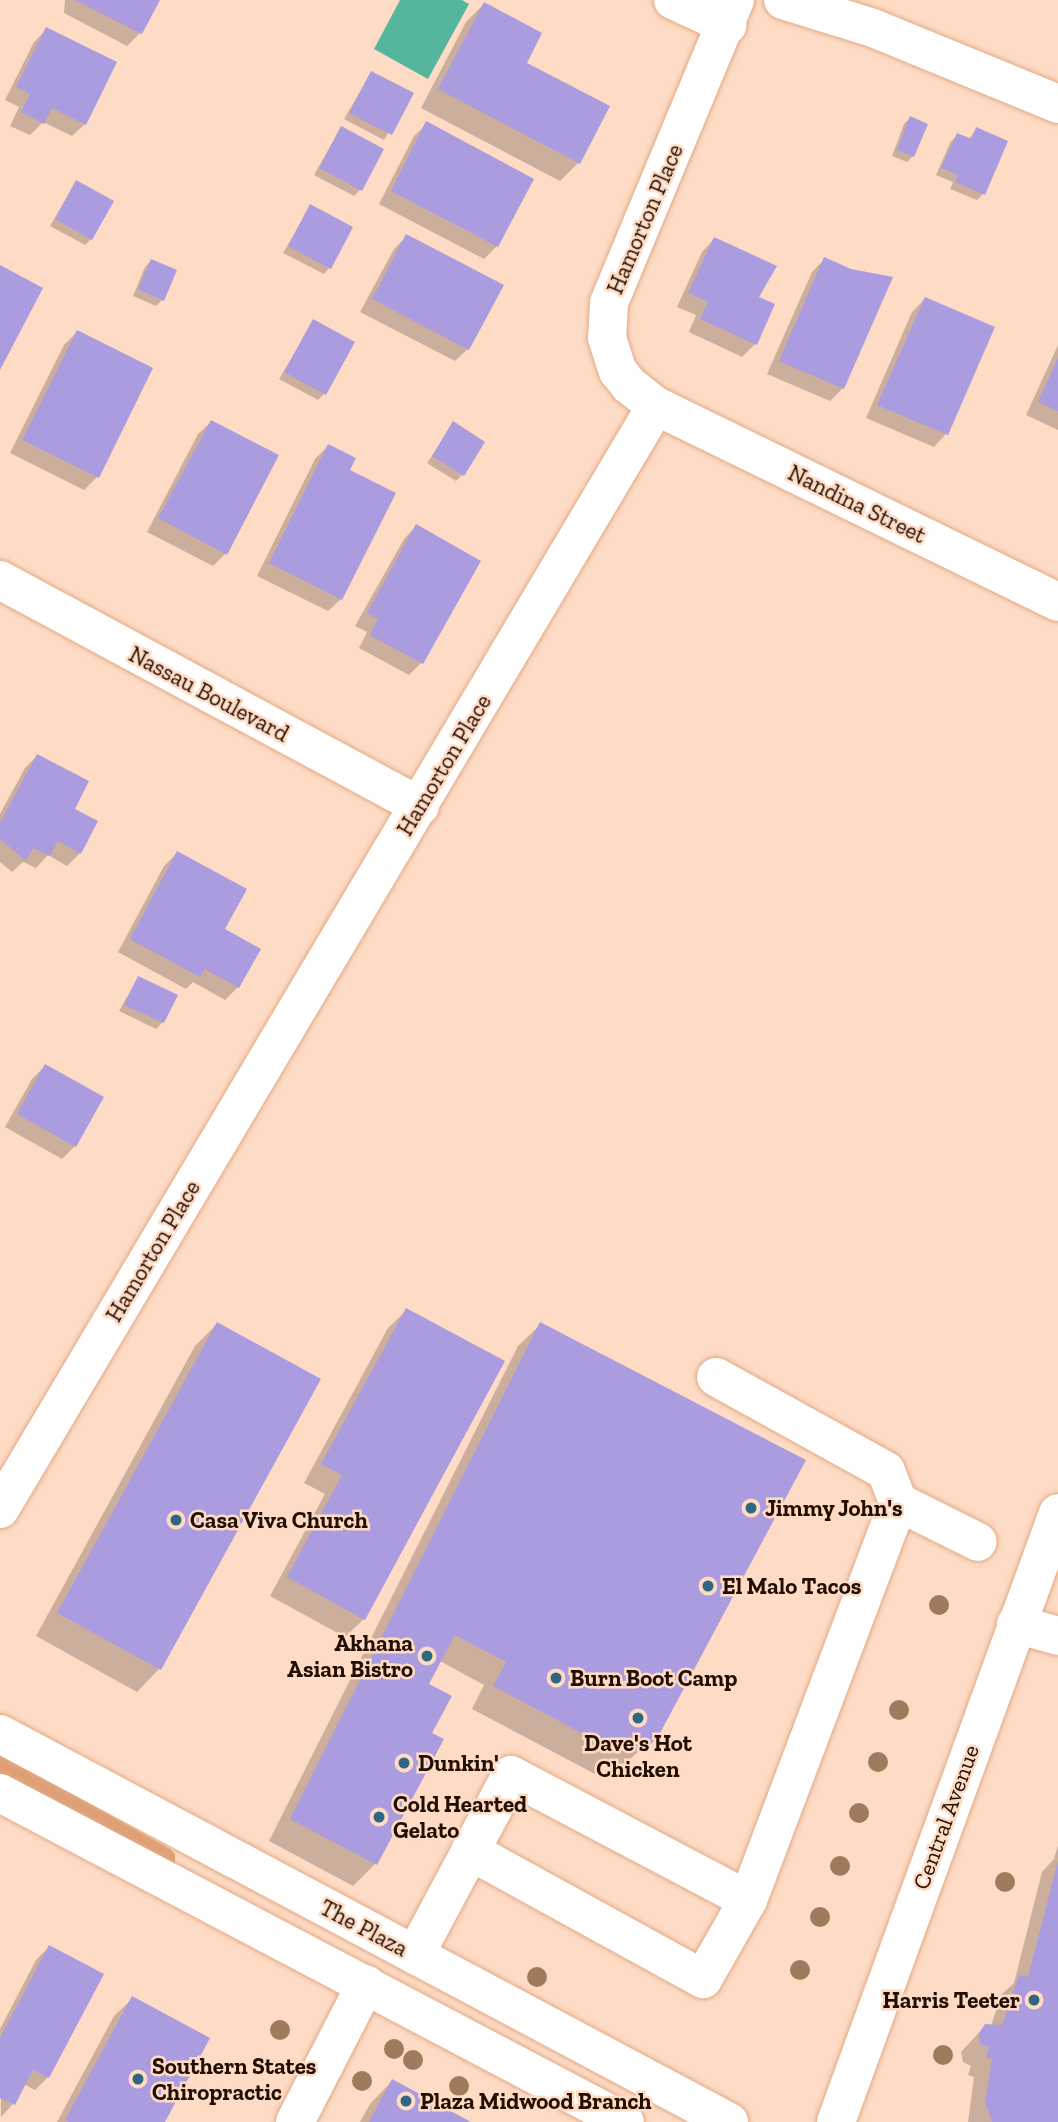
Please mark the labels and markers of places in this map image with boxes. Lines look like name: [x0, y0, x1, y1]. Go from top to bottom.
place label: Jimmy John's: [765, 1494, 903, 1522]
marker: Jimmy John's: [743, 1500, 759, 1516]
place label: Casa Viva Church: [190, 1506, 369, 1534]
marker: Casa Viva Church: [168, 1512, 184, 1528]
place label: El Malo Tacos: [722, 1572, 861, 1600]
marker: El Malo Tacos: [700, 1578, 716, 1594]
place label: Akhana Asian Bistro: [287, 1629, 413, 1683]
marker: Akhana Asian Bistro: [419, 1648, 435, 1664]
place label: Burn Boot Camp: [570, 1664, 737, 1692]
marker: Burn Boot Camp: [548, 1670, 564, 1686]
marker: Dave's Hot Chicken: [630, 1710, 646, 1726]
place label: Dave's Hot Chicken: [584, 1729, 692, 1783]
place label: Dunkin': [418, 1749, 499, 1777]
marker: Dunkin': [396, 1755, 412, 1771]
place label: Cold Hearted Gelato: [393, 1790, 527, 1844]
marker: Cold Hearted Gelato: [371, 1809, 387, 1825]
place label: Harris Teeter: [882, 1986, 1020, 2014]
marker: Harris Teeter: [1026, 1992, 1042, 2008]
place label: Southern States Chiropractic: [152, 2052, 316, 2106]
marker: Southern States Chiropractic: [130, 2071, 146, 2087]
place label: Plaza Midwood Branch: [420, 2087, 652, 2115]
marker: Plaza Midwood Branch: [398, 2093, 414, 2109]

